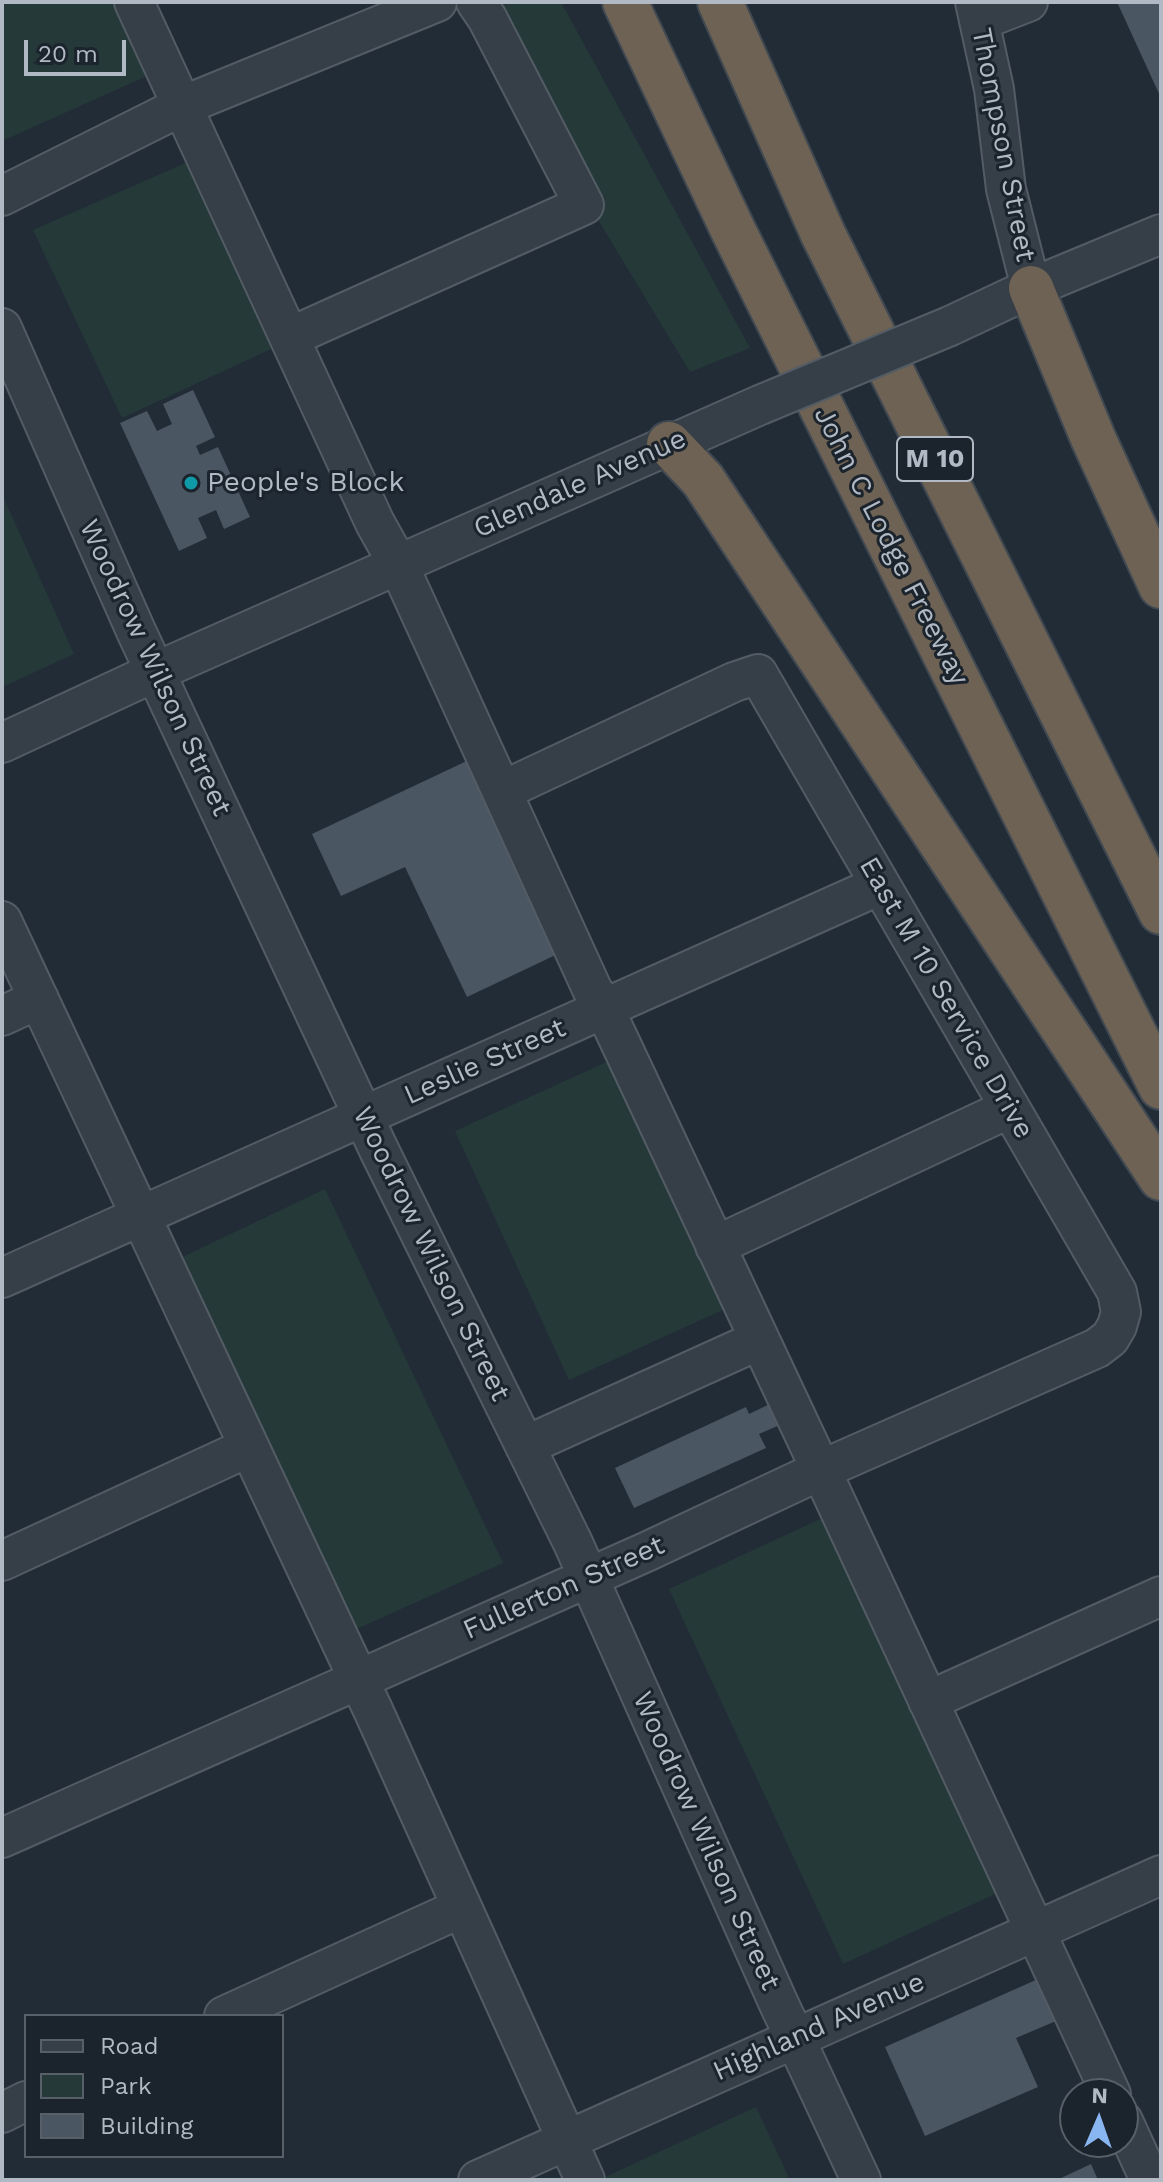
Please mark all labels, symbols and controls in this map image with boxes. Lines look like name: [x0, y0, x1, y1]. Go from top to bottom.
scale bar: [28, 24, 130, 74]
street label: Thompson Street: [964, 25, 1042, 265]
text: 20 m: [38, 40, 98, 68]
street label: John C Lodge Freeway: [806, 401, 976, 691]
street label: Glendale Avenue: [469, 422, 691, 546]
road number: M 10: [897, 437, 973, 481]
place label: People's Block: [207, 466, 404, 500]
marker: People's Block: [182, 474, 200, 492]
street label: Woodrow Wilson Street: [72, 515, 238, 821]
street label: East M 10 Service Drive: [852, 851, 1040, 1145]
street label: Leslie Street: [399, 1011, 571, 1113]
street label: Woodrow Wilson Street: [345, 1101, 517, 1407]
street label: Fullerton Street: [458, 1529, 670, 1647]
street label: Woodrow Wilson Street: [625, 1687, 787, 1995]
street label: Highland Avenue: [708, 1965, 930, 2089]
legend: [24, 2014, 284, 2158]
text: Road: [100, 2032, 159, 2060]
text: Park: [100, 2072, 152, 2100]
north arrow: [1059, 2078, 1139, 2158]
text: N: [1091, 2083, 1108, 2108]
text: Building: [100, 2112, 193, 2140]

